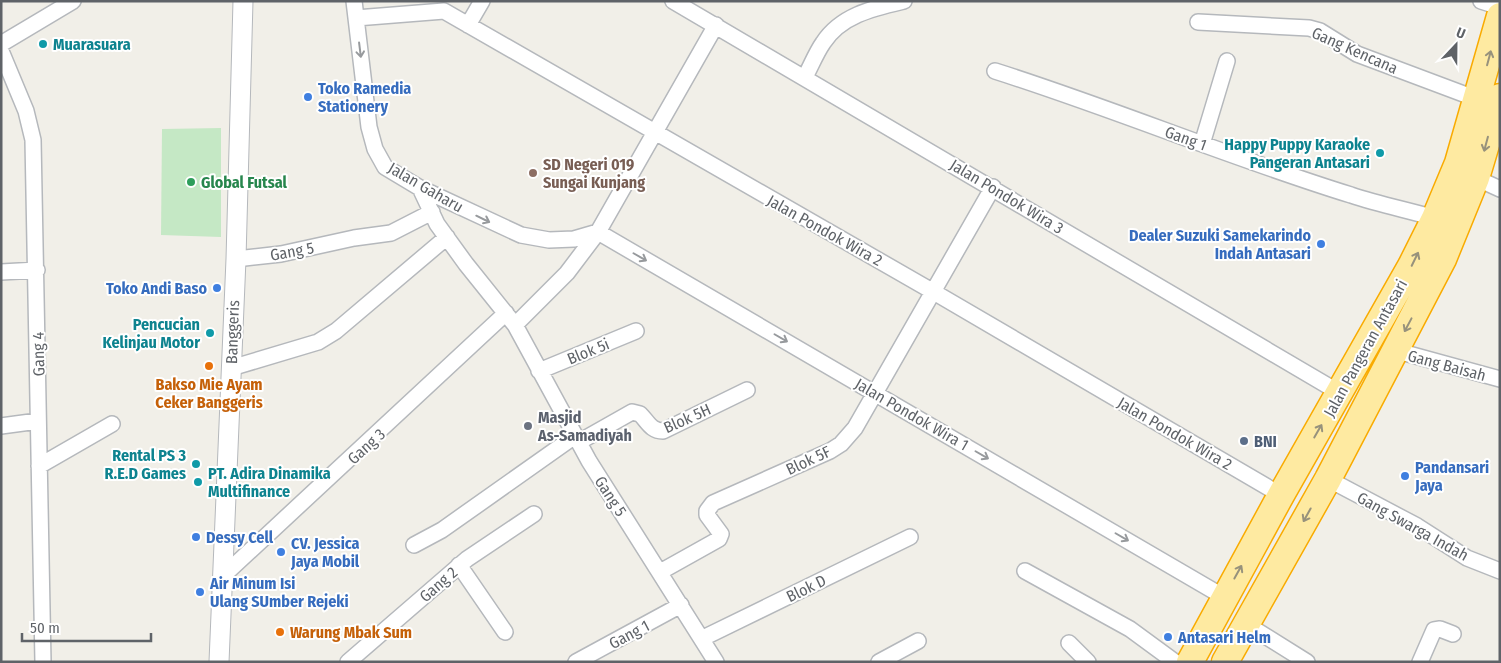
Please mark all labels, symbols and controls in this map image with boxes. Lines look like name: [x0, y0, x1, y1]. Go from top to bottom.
north arrow: [1431, 20, 1481, 70]
street label: Gang Kencana: [1309, 23, 1401, 78]
text: U: [1454, 24, 1468, 43]
place label: Muarasuara: [53, 35, 131, 54]
marker: Muarasuara: [37, 38, 49, 50]
one-way arrow: [355, 41, 365, 57]
one-way arrow: [1484, 50, 1494, 66]
place label: Toko Ramedia Stationery: [318, 79, 411, 116]
marker: Toko Ramedia Stationery: [302, 91, 314, 103]
street label: Gang 1: [1162, 122, 1209, 155]
place label: Happy Puppy Karaoke Pangeran Antasari: [1224, 135, 1370, 172]
one-way arrow: [1480, 135, 1490, 151]
marker: Happy Puppy Karaoke Pangeran Antasari: [1374, 147, 1386, 159]
place label: SD Negeri 019 Sungai Kunjang: [543, 155, 645, 192]
street label: Jalan Pondok Wira 3: [947, 155, 1067, 238]
street label: Jalan Gaharu: [385, 158, 467, 217]
marker: SD Negeri 019 Sungai Kunjang: [527, 167, 539, 179]
place label: Global Futsal: [201, 173, 287, 192]
marker: Global Futsal: [185, 176, 197, 188]
street label: Jalan Pondok Wira 2: [764, 191, 886, 270]
one-way arrow: [476, 214, 491, 224]
place label: Dealer Suzuki Samekarindo Indah Antasari: [1129, 226, 1311, 263]
street label: Gang 5: [269, 238, 315, 265]
marker: Dealer Suzuki Samekarindo Indah Antasari: [1315, 238, 1327, 250]
one-way arrow: [633, 252, 647, 262]
one-way arrow: [1411, 252, 1420, 267]
street label: Jalan Pangeran Antasari: [1320, 276, 1411, 420]
place label: Toko Andi Baso: [106, 279, 207, 298]
marker: Toko Andi Baso: [211, 282, 223, 294]
street label: Banggeris: [222, 299, 243, 364]
place label: Pencucian Kelinjau Motor: [102, 315, 200, 352]
one-way arrow: [1403, 317, 1413, 332]
marker: Pencucian Kelinjau Motor: [204, 327, 216, 339]
street label: Gang 4: [29, 331, 48, 376]
one-way arrow: [774, 333, 788, 343]
street label: Blok 5i: [564, 334, 612, 368]
street label: Gang Baisah: [1406, 346, 1488, 385]
marker: Bakso Mie Ayam Ceker Banggeris: [203, 360, 215, 372]
street label: Jalan Pondok Wira 1: [852, 374, 972, 455]
place label: Bakso Mie Ayam Ceker Banggeris: [155, 375, 263, 412]
street label: Jalan Pondok Wira 2: [1114, 393, 1235, 474]
street label: Blok 5H: [661, 400, 714, 437]
place label: Masjid As-Samadiyah: [537, 408, 632, 445]
marker: Masjid As-Samadiyah: [522, 420, 534, 432]
street label: Gang 3: [344, 425, 389, 468]
one-way arrow: [1313, 425, 1323, 439]
place label: BNI: [1254, 432, 1277, 451]
marker: BNI: [1238, 435, 1250, 447]
street label: Blok 5F: [783, 442, 833, 479]
place label: Rental PS 3 R.E.D Games: [105, 446, 186, 483]
one-way arrow: [974, 450, 989, 460]
marker: Rental PS 3 R.E.D Games: [190, 458, 202, 470]
place label: Pandansari Jaya: [1414, 458, 1489, 495]
place label: PT. Adira Dinamika Multifinance: [208, 464, 331, 501]
marker: Pandansari Jaya: [1399, 470, 1411, 482]
street label: Gang 5: [591, 473, 631, 520]
marker: PT. Adira Dinamika Multifinance: [192, 476, 204, 488]
street label: Gang Swarga Indah: [1354, 488, 1472, 565]
one-way arrow: [1302, 507, 1312, 521]
place label: Dessy Cell: [206, 528, 274, 547]
marker: Dessy Cell: [190, 531, 202, 543]
one-way arrow: [1115, 533, 1129, 543]
place label: CV. Jessica Jaya Mobil: [290, 534, 360, 571]
marker: CV. Jessica Jaya Mobil: [275, 546, 287, 558]
street label: Gang 2: [416, 563, 461, 606]
one-way arrow: [1233, 566, 1243, 580]
street label: Blok D: [783, 571, 829, 606]
place label: Air Minum Isi Ulang SUmber Rejeki: [209, 574, 349, 611]
marker: Air Minum Isi Ulang SUmber Rejeki: [194, 586, 206, 598]
scale bar: [22, 610, 151, 642]
street label: Gang 1: [606, 616, 653, 653]
text: 50 m: [30, 619, 60, 637]
place label: Warung Mbak Sum: [290, 623, 412, 642]
marker: Warung Mbak Sum: [274, 626, 286, 638]
place label: Antasari Helm: [1177, 628, 1271, 647]
marker: Antasari Helm: [1162, 631, 1174, 643]

